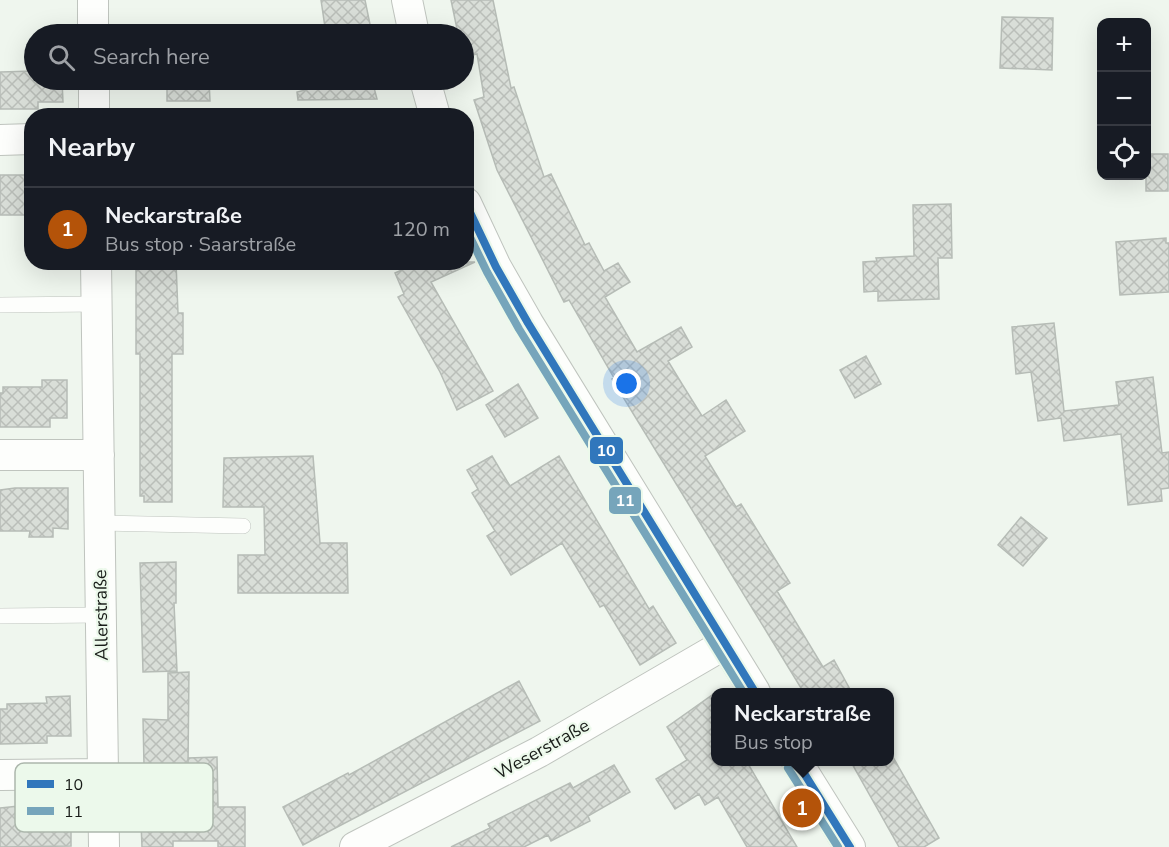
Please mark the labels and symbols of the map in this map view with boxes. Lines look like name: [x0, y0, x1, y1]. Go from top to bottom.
your location: [612, 369, 641, 398]
line badge: 10: [589, 436, 624, 465]
text: 10: [596, 440, 616, 462]
line badge: 11: [608, 486, 642, 515]
text: 11: [615, 490, 635, 512]
street label: Allerstraße: [88, 569, 114, 661]
street label: Weserstraße: [491, 713, 593, 785]
legend: [15, 763, 213, 832]
text: 10: [64, 774, 83, 796]
pin: 1: [782, 786, 822, 830]
text: 11: [64, 801, 83, 823]

